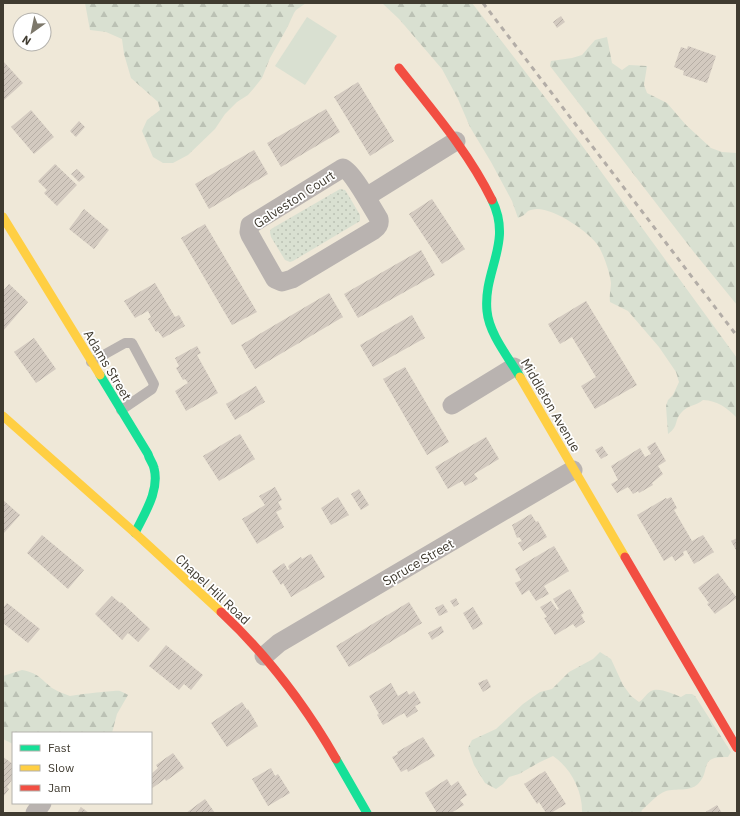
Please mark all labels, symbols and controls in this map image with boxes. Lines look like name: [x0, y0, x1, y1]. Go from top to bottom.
north arrow: [12, 12, 52, 52]
text: N: [19, 32, 34, 48]
street label: Galveston Court: [250, 167, 338, 232]
street label: Adams Street: [80, 327, 135, 404]
street label: Middleton Avenue: [517, 355, 584, 455]
street label: Spruce Street: [380, 535, 457, 590]
street label: Chapel Hill Road: [172, 550, 254, 628]
legend: [12, 732, 152, 804]
text: Fast: [48, 740, 71, 755]
text: Slow: [48, 760, 74, 775]
text: Jam: [48, 780, 71, 795]

